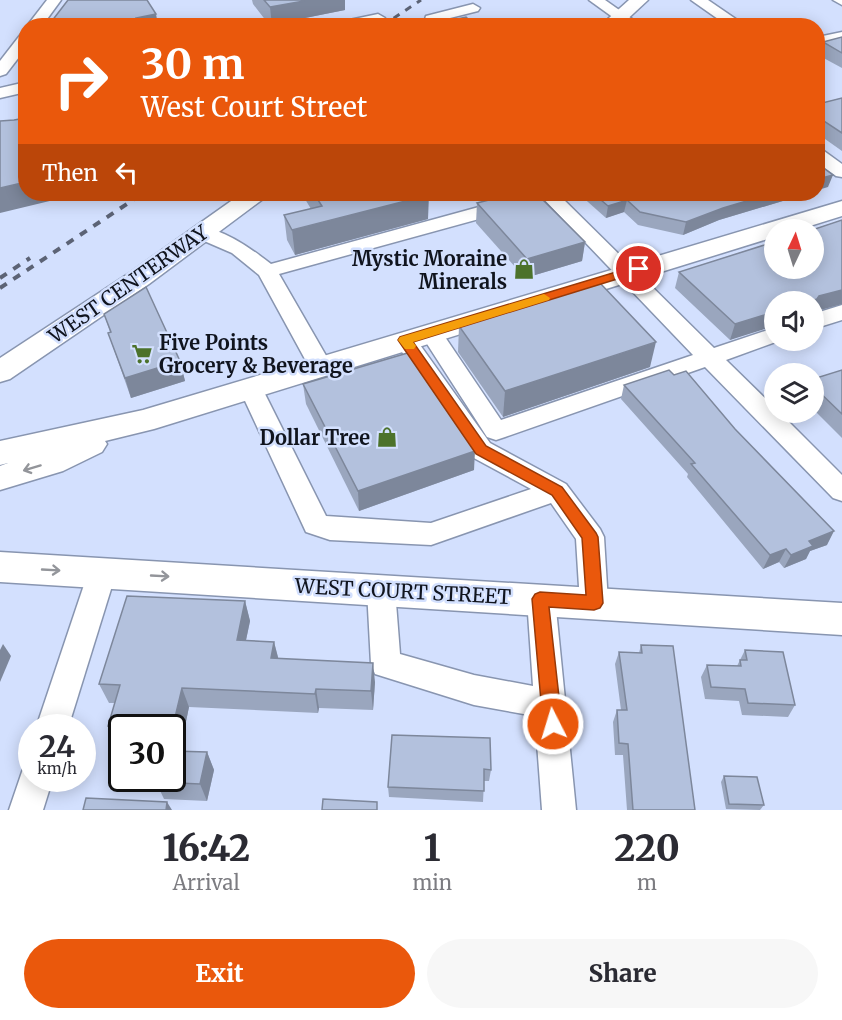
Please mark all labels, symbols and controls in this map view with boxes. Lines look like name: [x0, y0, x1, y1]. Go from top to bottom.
text: 30 m: [141, 38, 245, 90]
icon: right: [42, 42, 120, 120]
text: West Court Street: [141, 90, 367, 124]
icon: left: [110, 156, 143, 189]
text: Then: [42, 159, 98, 187]
street label: WEST CENTERWAY: [43, 219, 214, 349]
north arrow: [764, 219, 824, 279]
map controls: [764, 219, 824, 423]
pin: [613, 243, 664, 294]
place label: Mystic Moraine Minerals: [352, 246, 507, 294]
icon: arrive: [622, 252, 655, 285]
shop icon: Mystic Moraine Minerals: [512, 257, 536, 281]
button: sound: [764, 291, 824, 351]
place label: Five Points Grocery & Beverage: [159, 330, 353, 378]
supermarket icon: Five Points Grocery & Beverage: [130, 342, 154, 366]
button: layers: [764, 363, 824, 423]
place label: Dollar Tree: [259, 425, 370, 450]
shop icon: Dollar Tree: [375, 425, 399, 449]
one-way arrow: [22, 463, 41, 474]
one-way arrow: [40, 565, 60, 576]
one-way arrow: [150, 571, 170, 582]
street label: WEST COURT STREET: [293, 573, 512, 609]
position arrow: [521, 692, 585, 756]
speed limit sign: 30: [108, 714, 186, 792]
text: 24: [39, 727, 75, 765]
text: km/h: [37, 759, 77, 778]
text: 16:42: [162, 826, 250, 871]
text: 1: [424, 826, 441, 871]
text: 220: [614, 826, 680, 871]
text: Arrival: [173, 870, 240, 895]
text: min: [412, 870, 452, 895]
text: m: [637, 870, 657, 895]
button: Exit: [24, 939, 415, 1008]
button: Share: [427, 939, 818, 1008]

